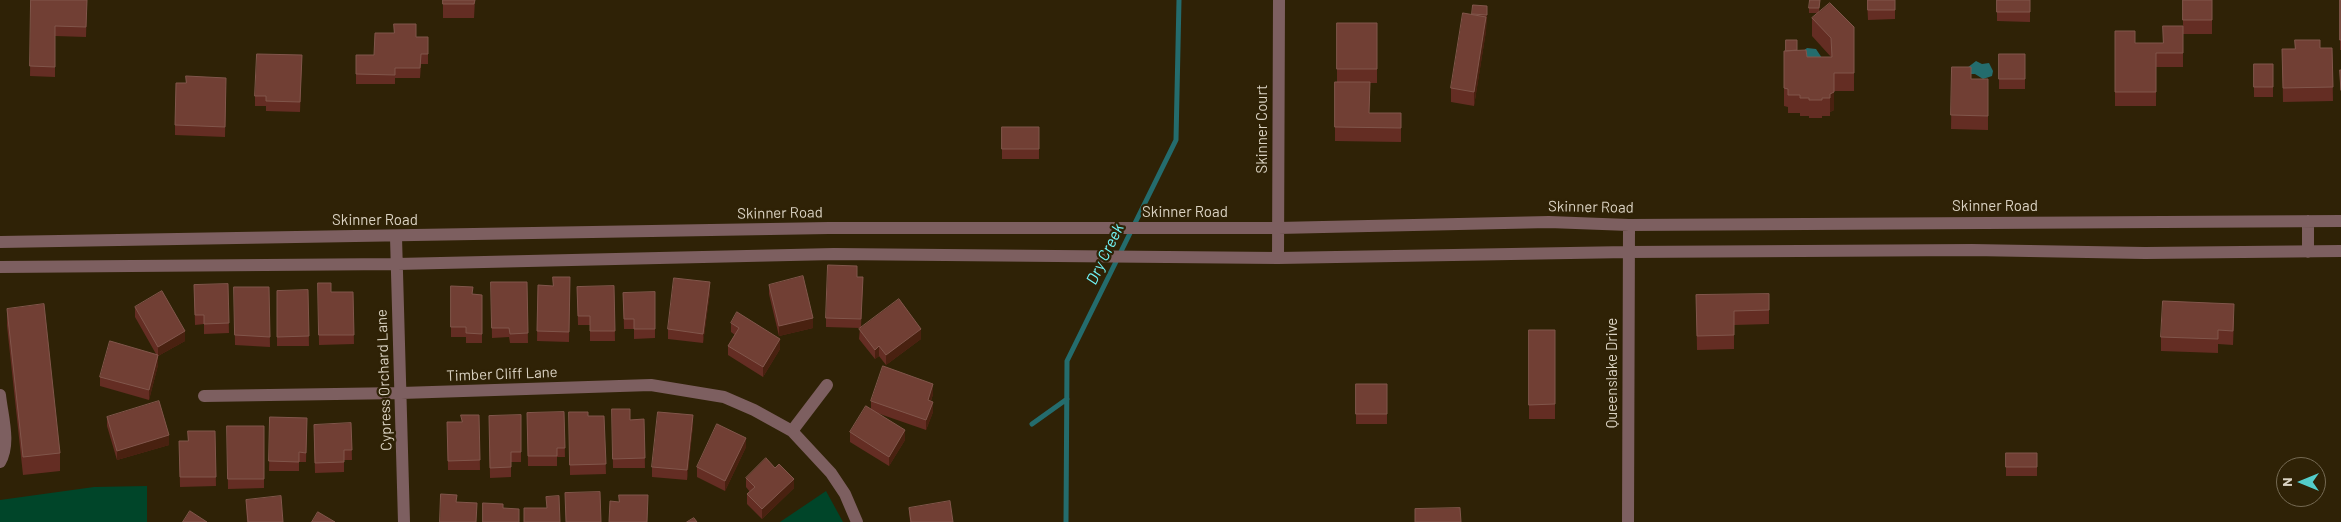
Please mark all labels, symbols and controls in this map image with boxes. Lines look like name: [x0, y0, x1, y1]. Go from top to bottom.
street label: Skinner Court: [1253, 84, 1271, 174]
street label: Skinner Road: [1548, 197, 1634, 217]
street label: Skinner Road: [1952, 197, 2038, 215]
street label: Skinner Road: [737, 203, 823, 223]
street label: Skinner Road: [1142, 203, 1228, 221]
street label: Skinner Road: [332, 211, 418, 229]
water label: Dry Creek: [1082, 220, 1128, 288]
street label: Cypress Orchard Lane: [373, 309, 395, 451]
street label: Queenslake Drive: [1603, 318, 1621, 428]
street label: Timber Cliff Lane: [446, 363, 558, 385]
north arrow: [2276, 457, 2326, 507]
text: N: [2278, 477, 2295, 487]

